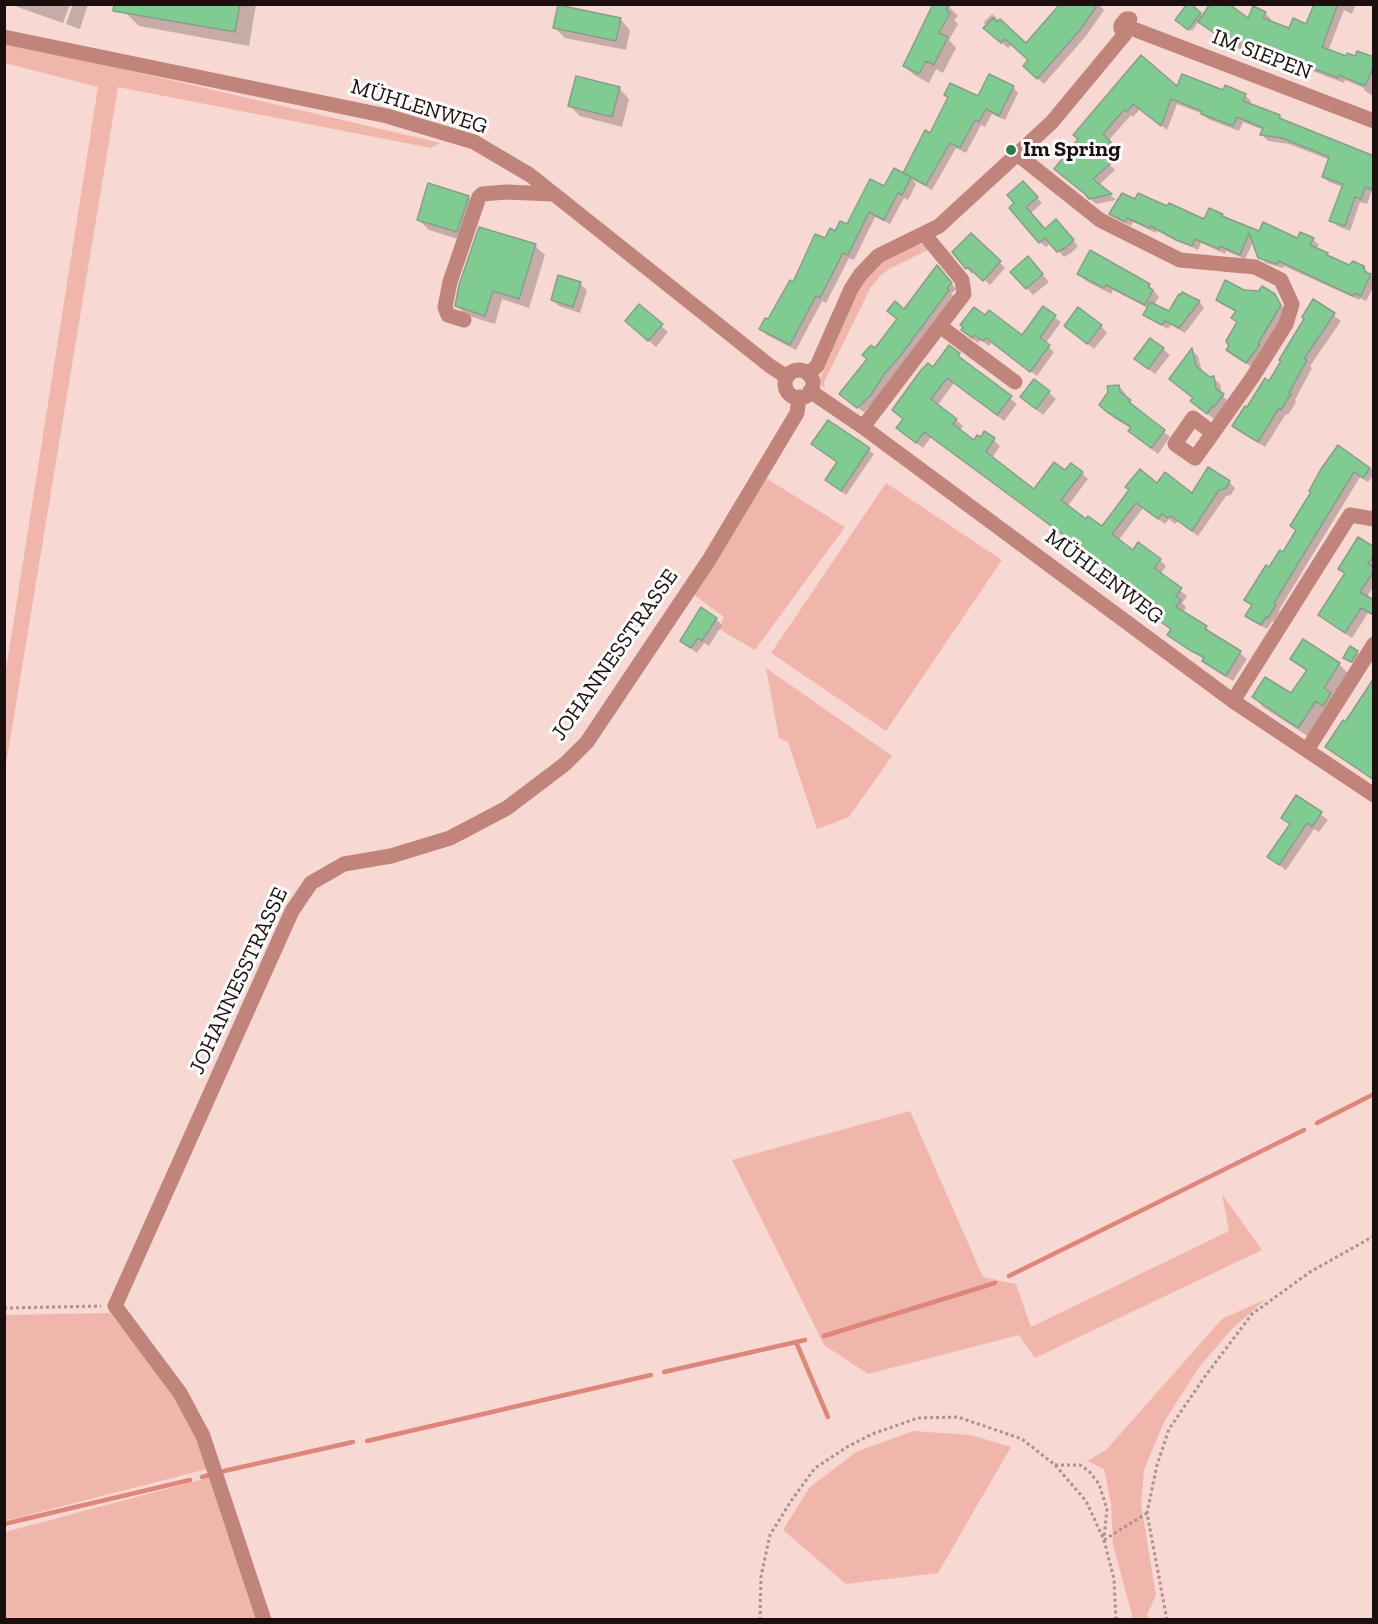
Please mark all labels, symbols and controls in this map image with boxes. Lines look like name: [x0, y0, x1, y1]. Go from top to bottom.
street label: IM SIEPEN: [1208, 24, 1316, 86]
street label: MÜHLENWEG: [347, 74, 491, 140]
place label: Im Spring: [1023, 137, 1121, 163]
marker: Im Spring: [1004, 143, 1018, 157]
street label: MÜHLENWEG: [1039, 524, 1169, 630]
street label: JOHANNESSTRASSE: [546, 564, 684, 746]
street label: JOHANNESSTRASSE: [184, 883, 294, 1079]

